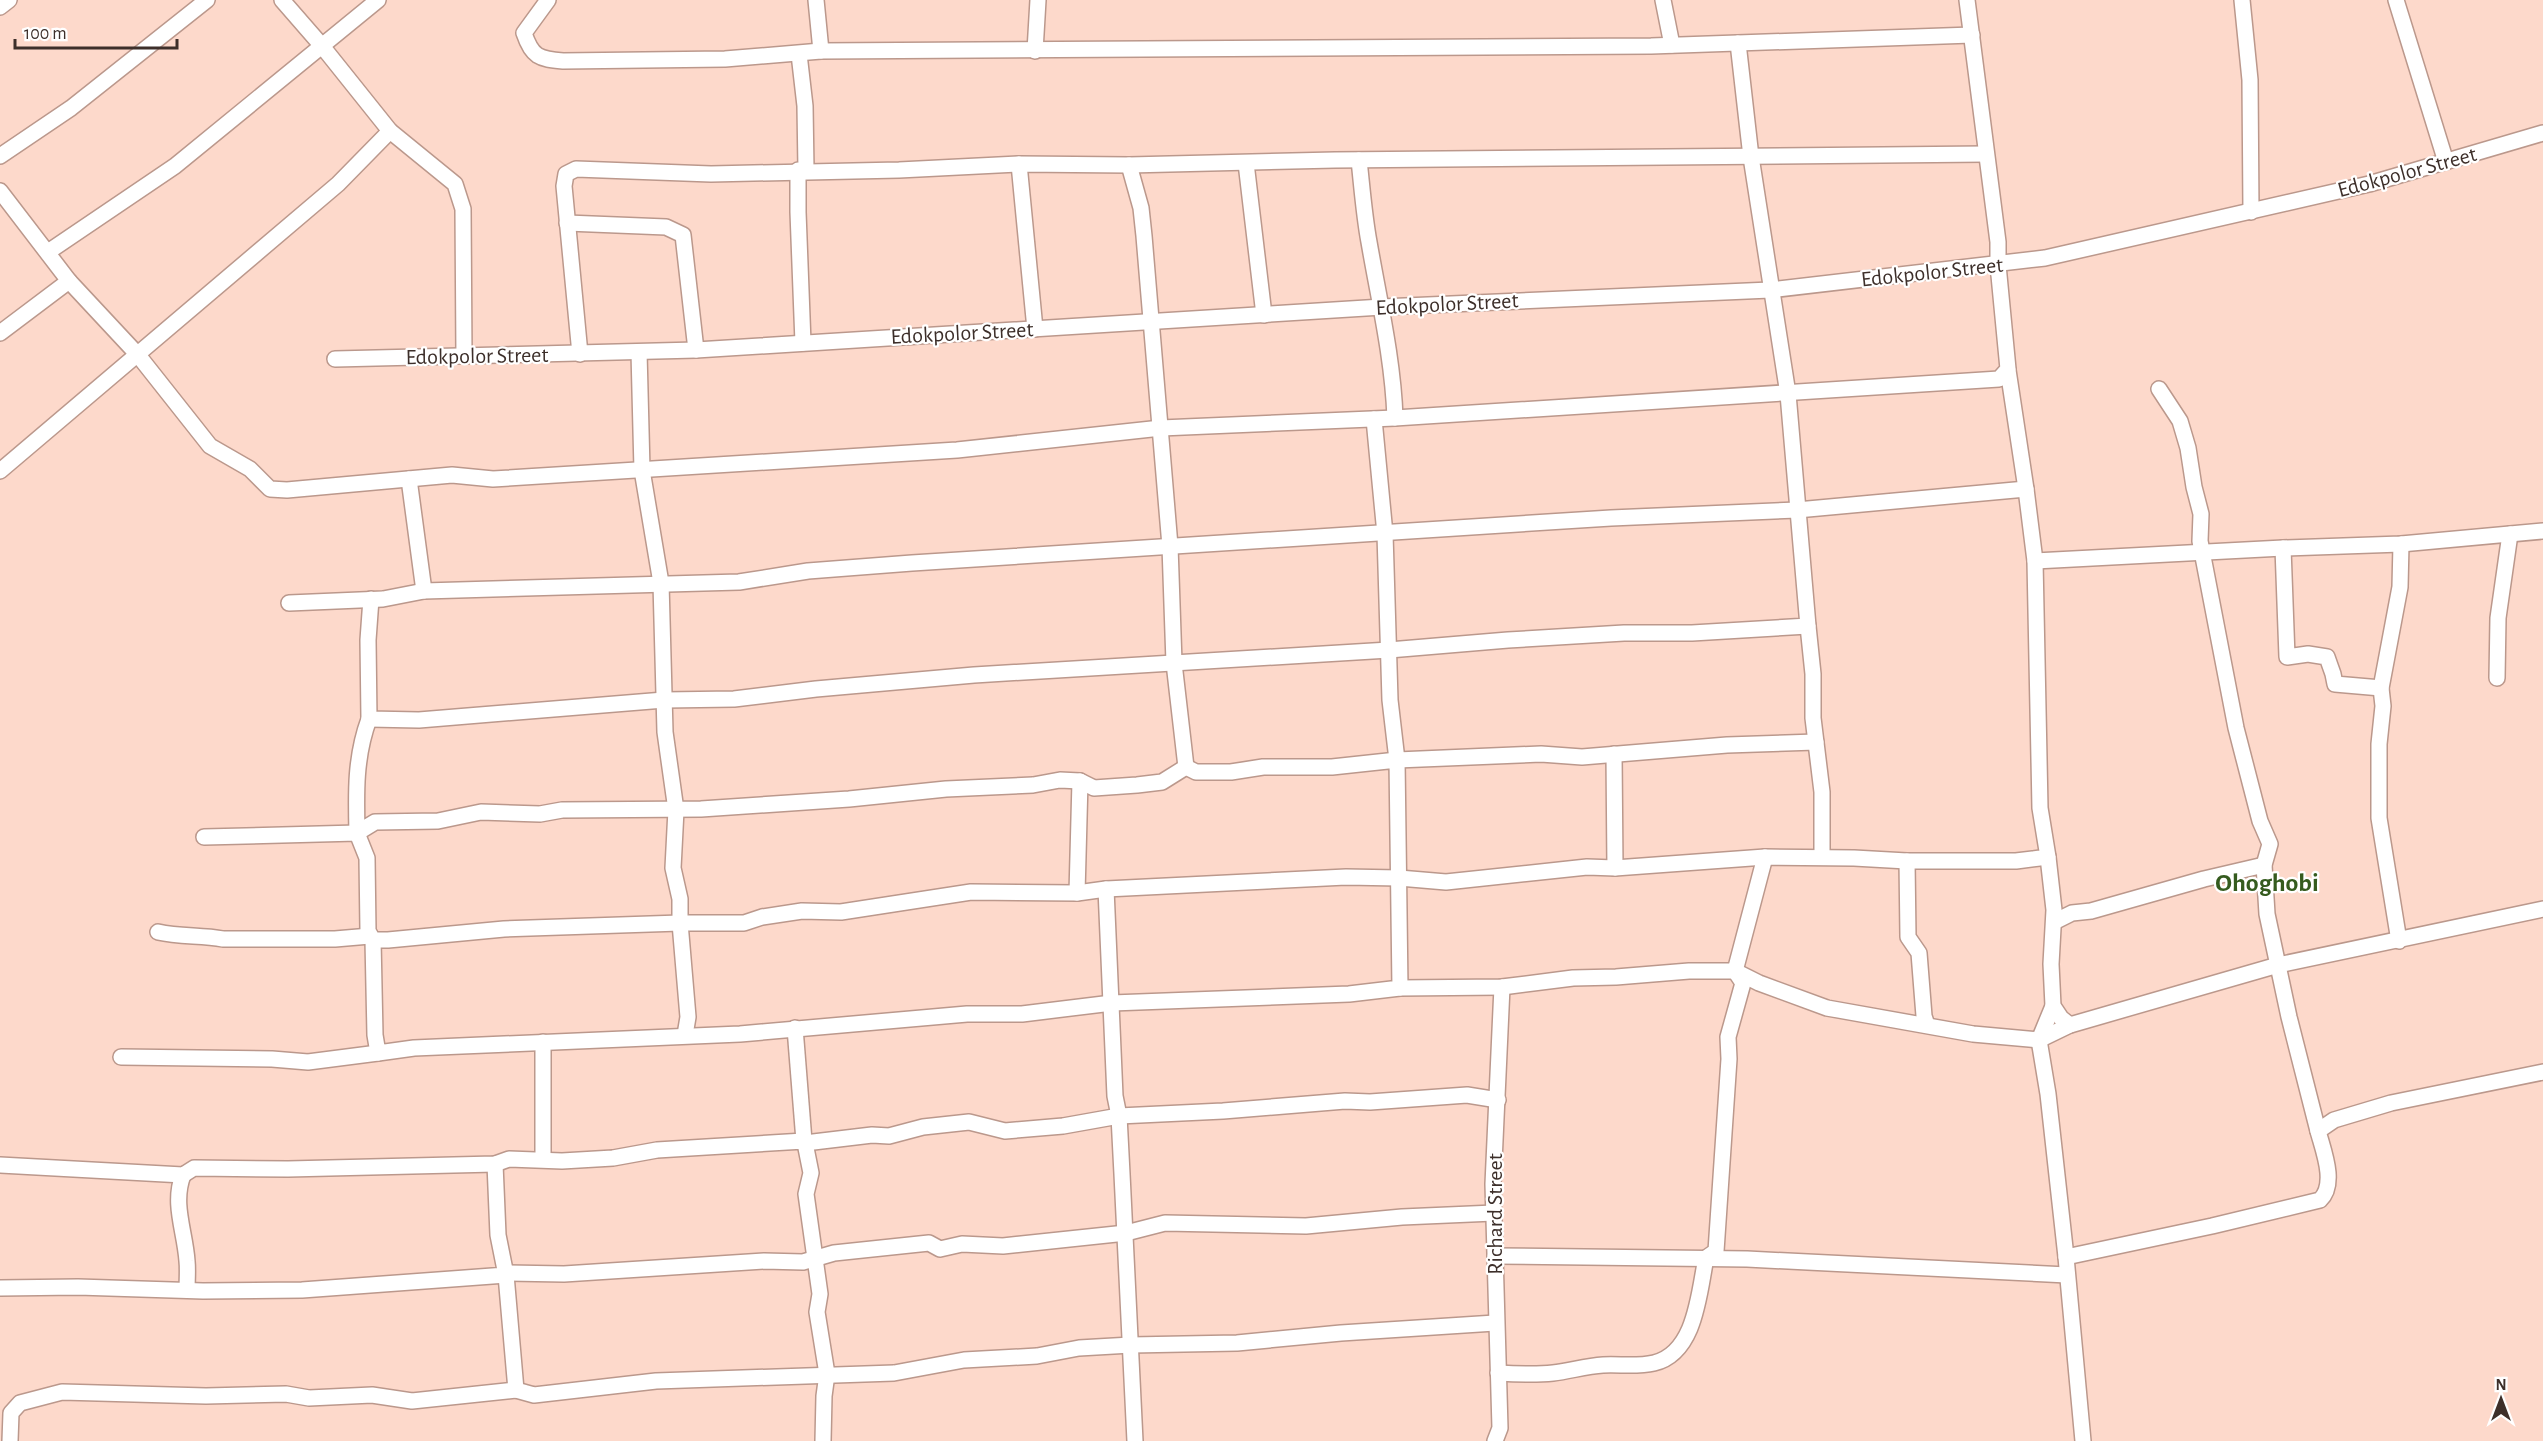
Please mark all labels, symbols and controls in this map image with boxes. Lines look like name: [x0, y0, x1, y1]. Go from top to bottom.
scale bar: [15, 12, 177, 50]
text: 100 m: [24, 25, 67, 43]
street label: Edokpolor Street: [2335, 143, 2479, 201]
street label: Edokpolor Street: [1860, 254, 2004, 290]
street label: Edokpolor Street: [1375, 289, 1519, 319]
street label: Edokpolor Street: [890, 318, 1034, 348]
street label: Edokpolor Street: [405, 344, 549, 368]
district label: Ohoghobi: [2215, 870, 2319, 896]
street label: Richard Street: [1484, 1153, 1506, 1275]
north arrow: [2471, 1369, 2531, 1429]
text: N: [2495, 1377, 2507, 1393]

